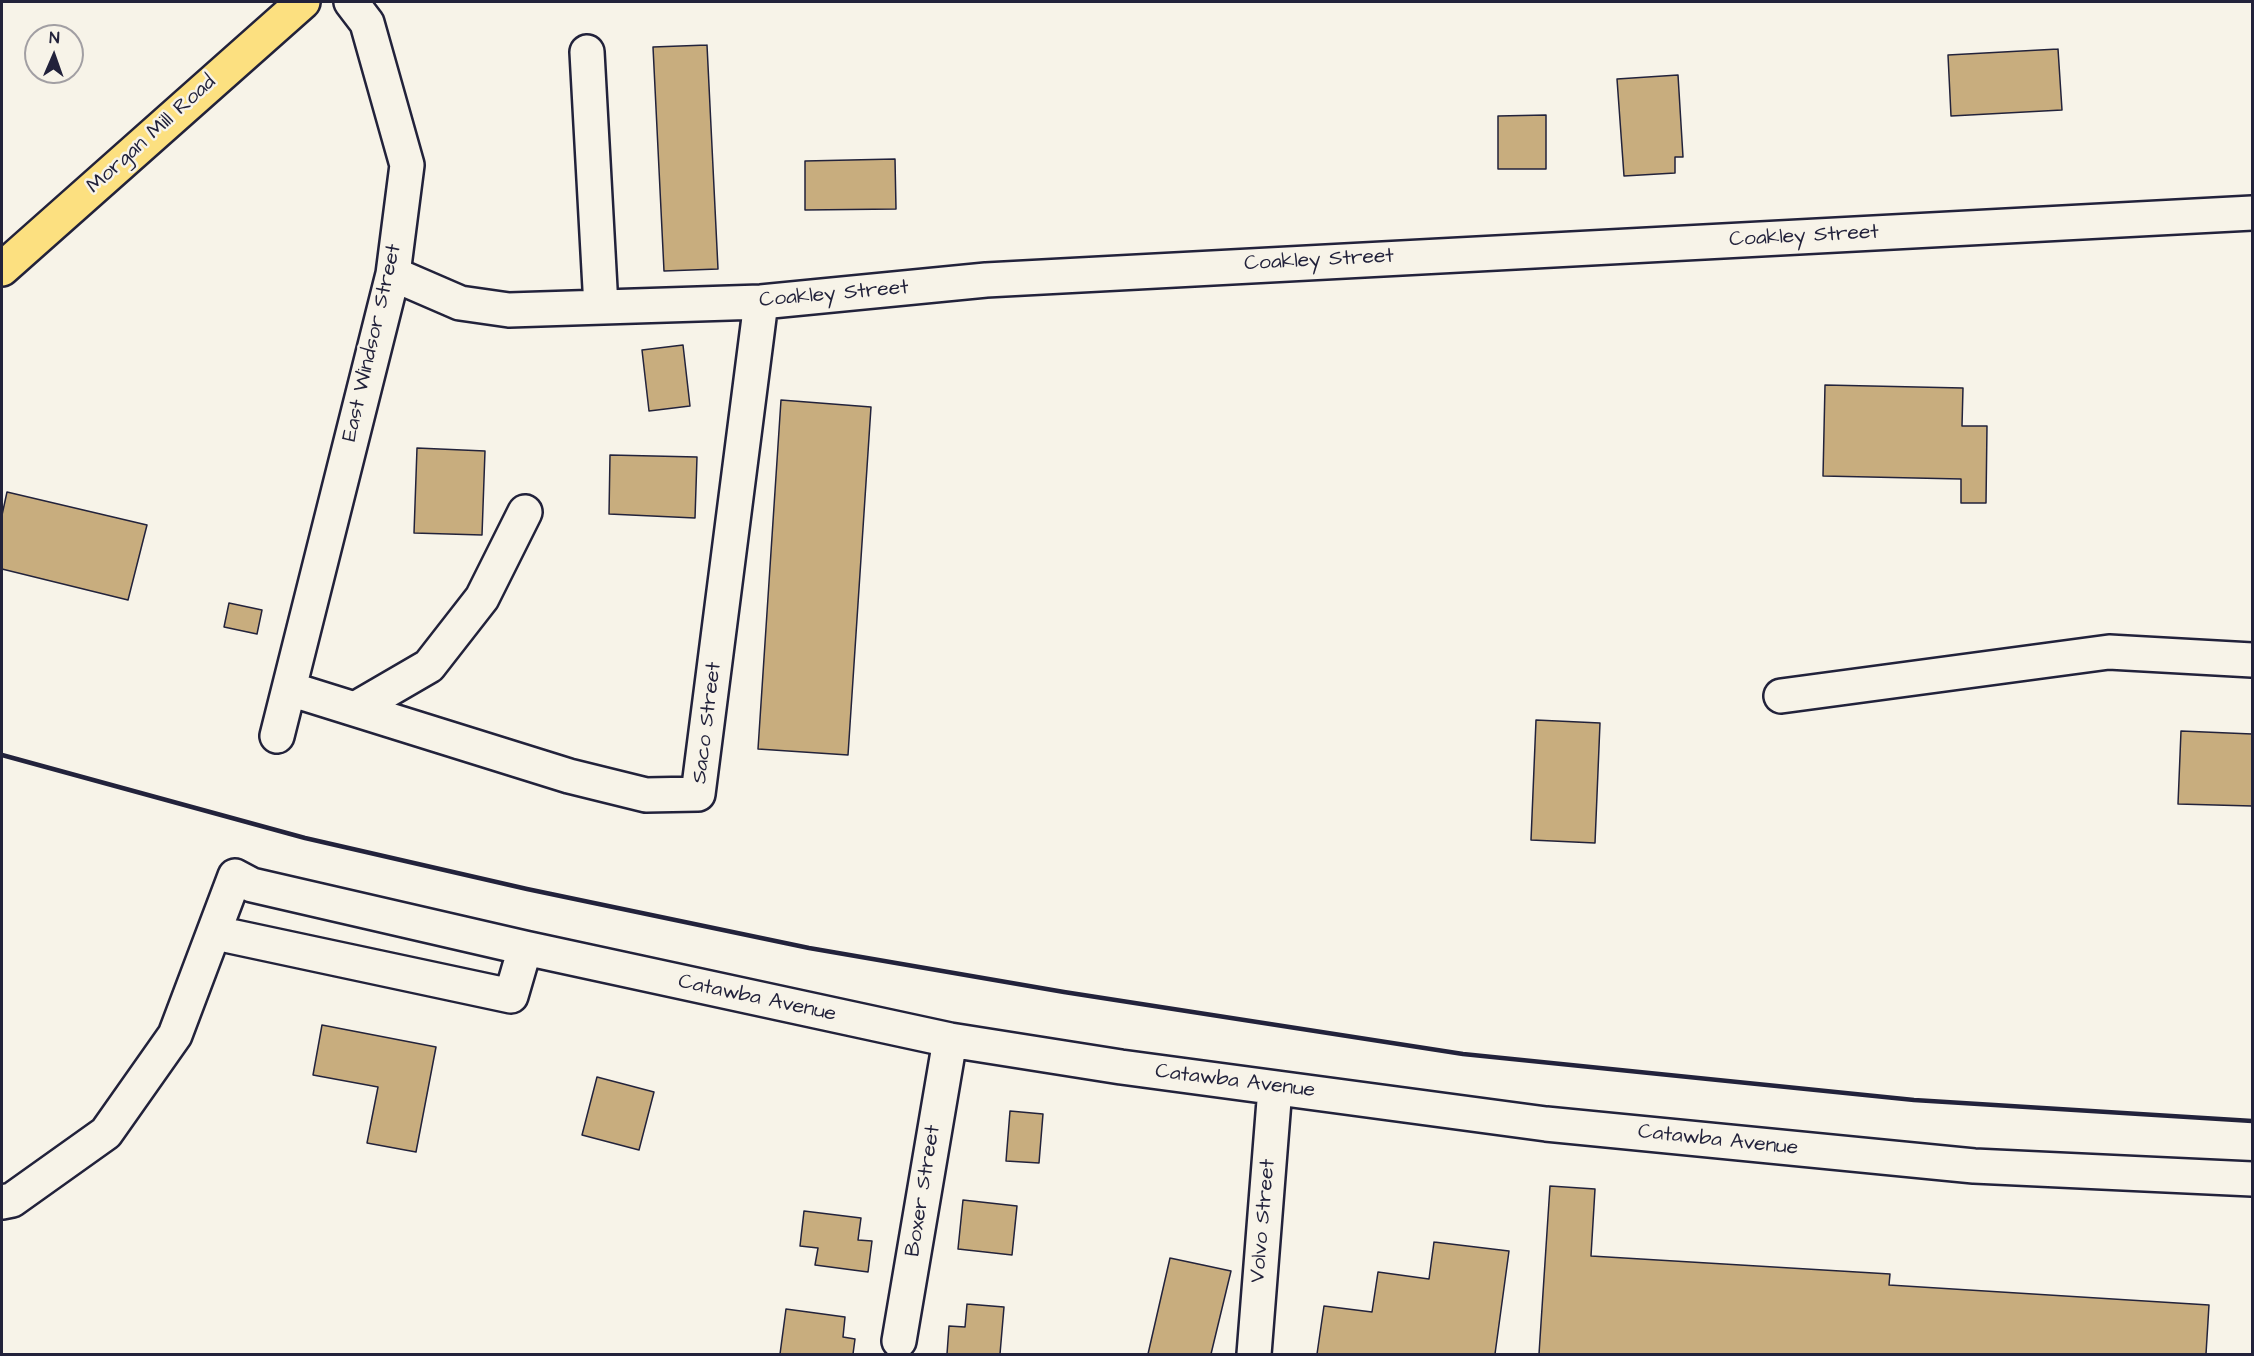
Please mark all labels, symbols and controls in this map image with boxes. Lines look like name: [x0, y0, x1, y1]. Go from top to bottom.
north arrow: [24, 24, 84, 84]
text: N: [49, 27, 60, 49]
street label: Morgan Mill Road: [82, 70, 222, 200]
street label: Coakley Street: [1729, 221, 1879, 253]
street label: East Windsor Street: [338, 242, 408, 444]
street label: Coakley Street: [1244, 245, 1394, 277]
street label: Coakley Street: [758, 276, 910, 314]
street label: Saco Street: [688, 661, 728, 785]
street label: Catawba Avenue: [676, 970, 838, 1028]
street label: Catawba Avenue: [1154, 1060, 1316, 1104]
street label: Catawba Avenue: [1637, 1120, 1799, 1162]
street label: Boxer Street: [901, 1123, 947, 1259]
street label: Volvo Street: [1246, 1158, 1282, 1284]

